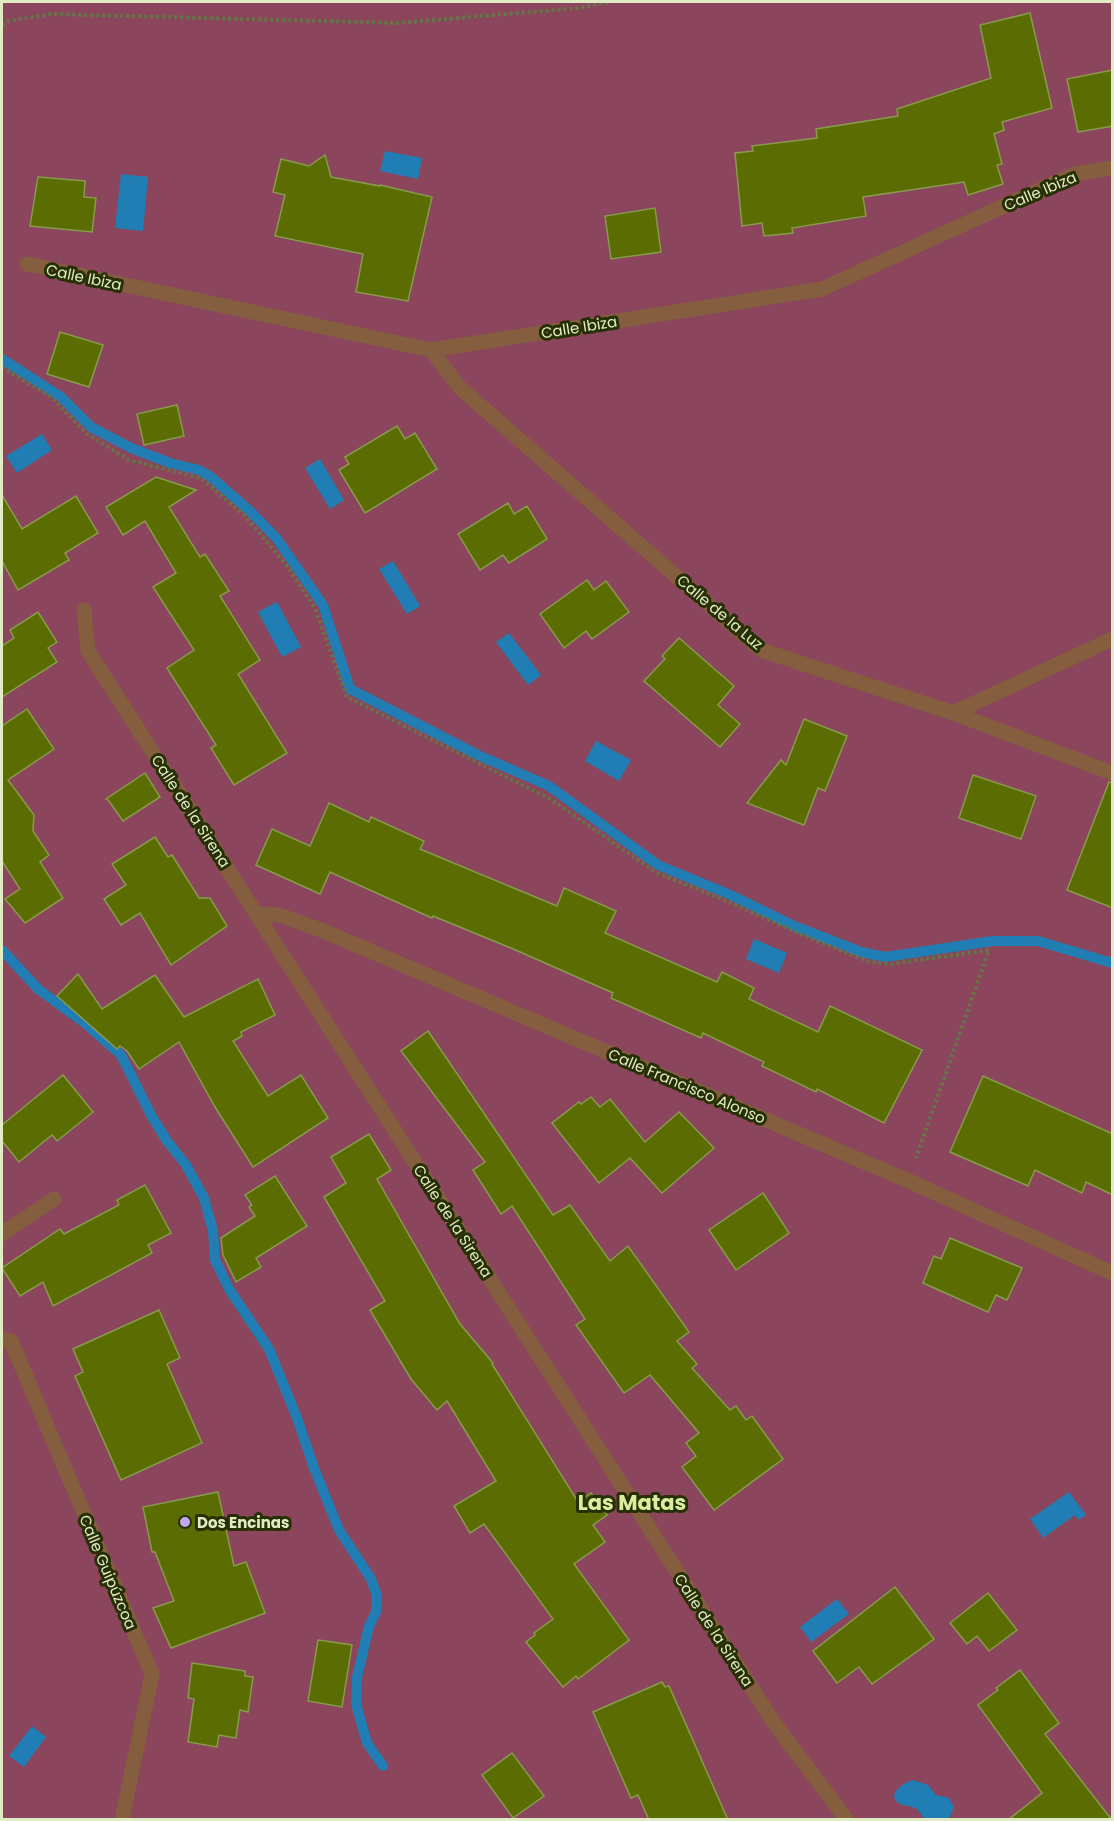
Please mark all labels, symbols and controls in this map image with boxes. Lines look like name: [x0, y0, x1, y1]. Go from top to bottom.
street label: Calle Ibiza: [1001, 166, 1079, 216]
street label: Calle Ibiza: [44, 259, 124, 295]
street label: Calle Ibiza: [539, 311, 619, 343]
street label: Calle de la Luz: [672, 570, 768, 654]
street label: Calle de la Sirena: [147, 750, 235, 872]
street label: Calle Francisco Alonso: [605, 1043, 769, 1129]
street label: Calle de la Sirena: [409, 1160, 497, 1282]
district label: Las Matas: [578, 1488, 686, 1517]
street label: Calle Guipúzcoa: [74, 1511, 142, 1633]
place label: Dos Encinas: [197, 1512, 289, 1533]
marker: Dos Encinas: [178, 1515, 192, 1529]
street label: Calle de la Sirena: [670, 1569, 758, 1691]

